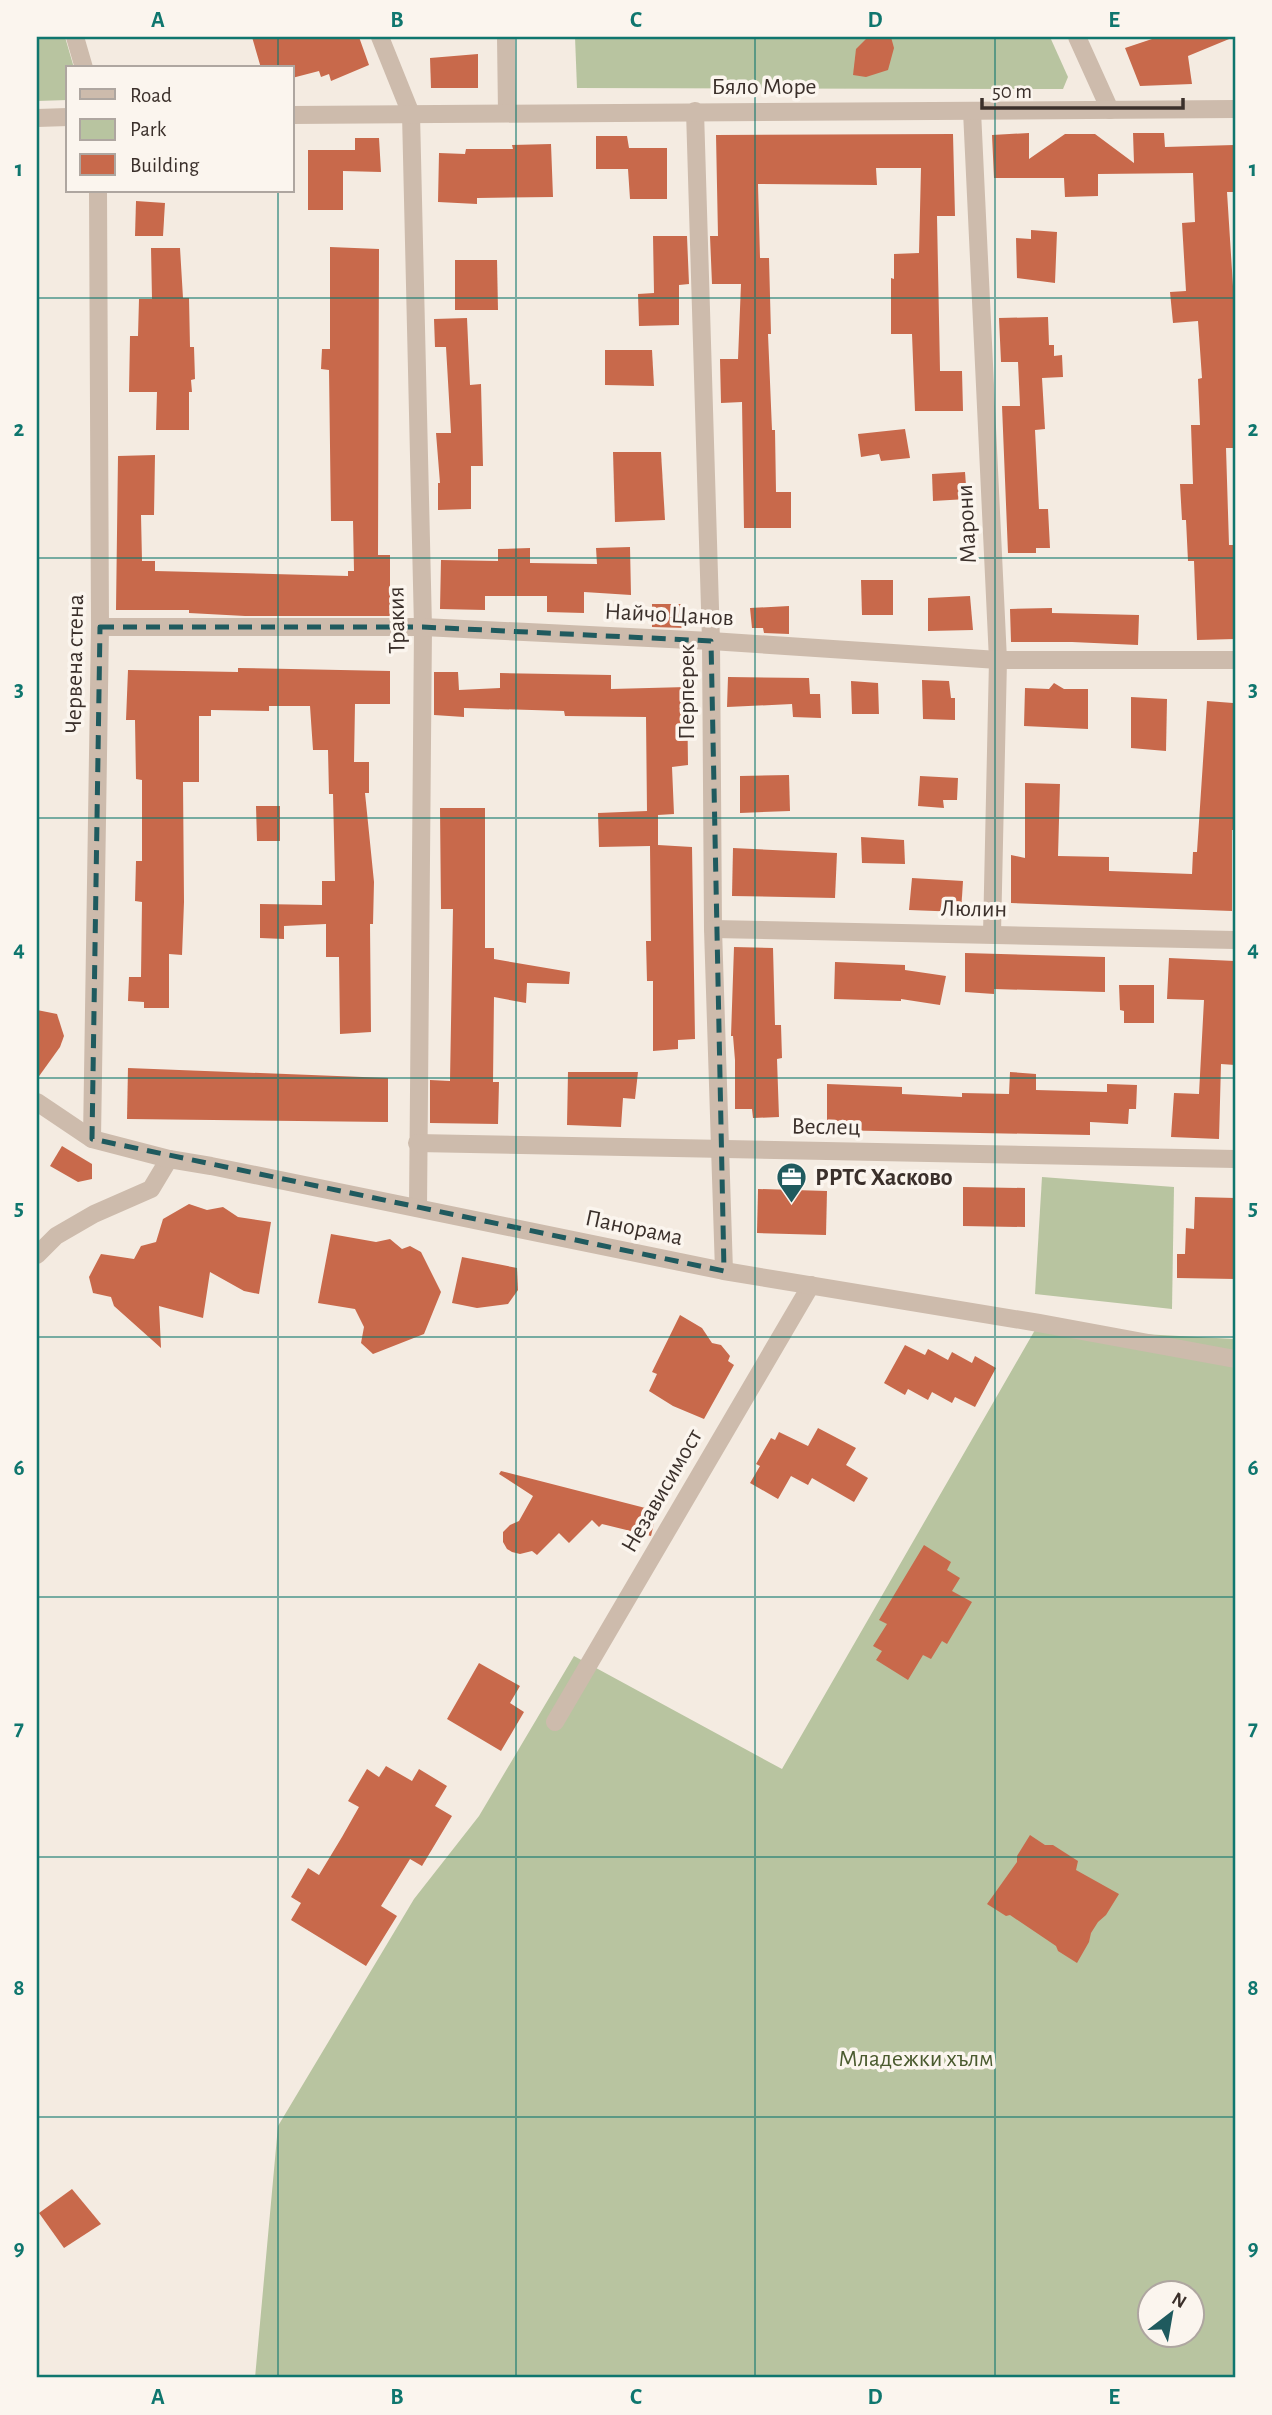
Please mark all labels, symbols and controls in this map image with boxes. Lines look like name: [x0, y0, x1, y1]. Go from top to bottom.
text: A: [151, 9, 165, 32]
text: B: [390, 9, 404, 32]
text: C: [630, 9, 642, 32]
text: D: [867, 9, 883, 32]
text: E: [1108, 9, 1120, 32]
legend: [66, 66, 294, 192]
scale bar: [982, 66, 1183, 110]
street label: Бяло Море: [711, 75, 817, 99]
text: 50 m: [992, 81, 1032, 102]
text: Road: [130, 85, 172, 106]
text: Park: [130, 119, 167, 140]
text: Building: [130, 155, 200, 176]
text: 1: [15, 158, 23, 181]
text: 1: [1249, 158, 1257, 181]
text: 2: [14, 418, 25, 441]
text: 2: [1248, 418, 1259, 441]
street label: Марони: [953, 484, 981, 564]
street label: Тракия: [384, 586, 410, 654]
street label: Червена стена: [62, 594, 88, 734]
street label: Найчо Цанов: [604, 600, 734, 630]
street label: Перперек: [675, 644, 699, 740]
text: 3: [14, 678, 24, 701]
text: 3: [1248, 678, 1258, 701]
street label: Люлин: [941, 896, 1007, 922]
text: 4: [13, 938, 25, 961]
text: 4: [1247, 938, 1259, 961]
street label: Веслец: [791, 1114, 861, 1140]
office icon: РРТС Хасково: [775, 1161, 809, 1205]
place label: РРТС Хасково: [815, 1166, 953, 1190]
text: 5: [14, 1197, 24, 1220]
text: 5: [1248, 1197, 1258, 1220]
street label: Панорама: [583, 1206, 685, 1250]
street label: Независимост: [617, 1425, 707, 1557]
text: 6: [13, 1457, 25, 1480]
text: 6: [1247, 1457, 1259, 1480]
text: 7: [14, 1717, 24, 1740]
text: 7: [1248, 1717, 1258, 1740]
text: 8: [13, 1977, 25, 2000]
text: 8: [1247, 1977, 1259, 2000]
park label: Младежки хълм: [838, 2047, 994, 2071]
text: 9: [13, 2237, 25, 2260]
text: 9: [1247, 2237, 1259, 2260]
north arrow: [1136, 2278, 1206, 2348]
text: N: [1168, 2289, 1190, 2312]
text: A: [151, 2386, 165, 2409]
text: B: [390, 2386, 404, 2409]
text: C: [630, 2386, 642, 2409]
text: D: [867, 2386, 883, 2409]
text: E: [1108, 2386, 1120, 2409]

